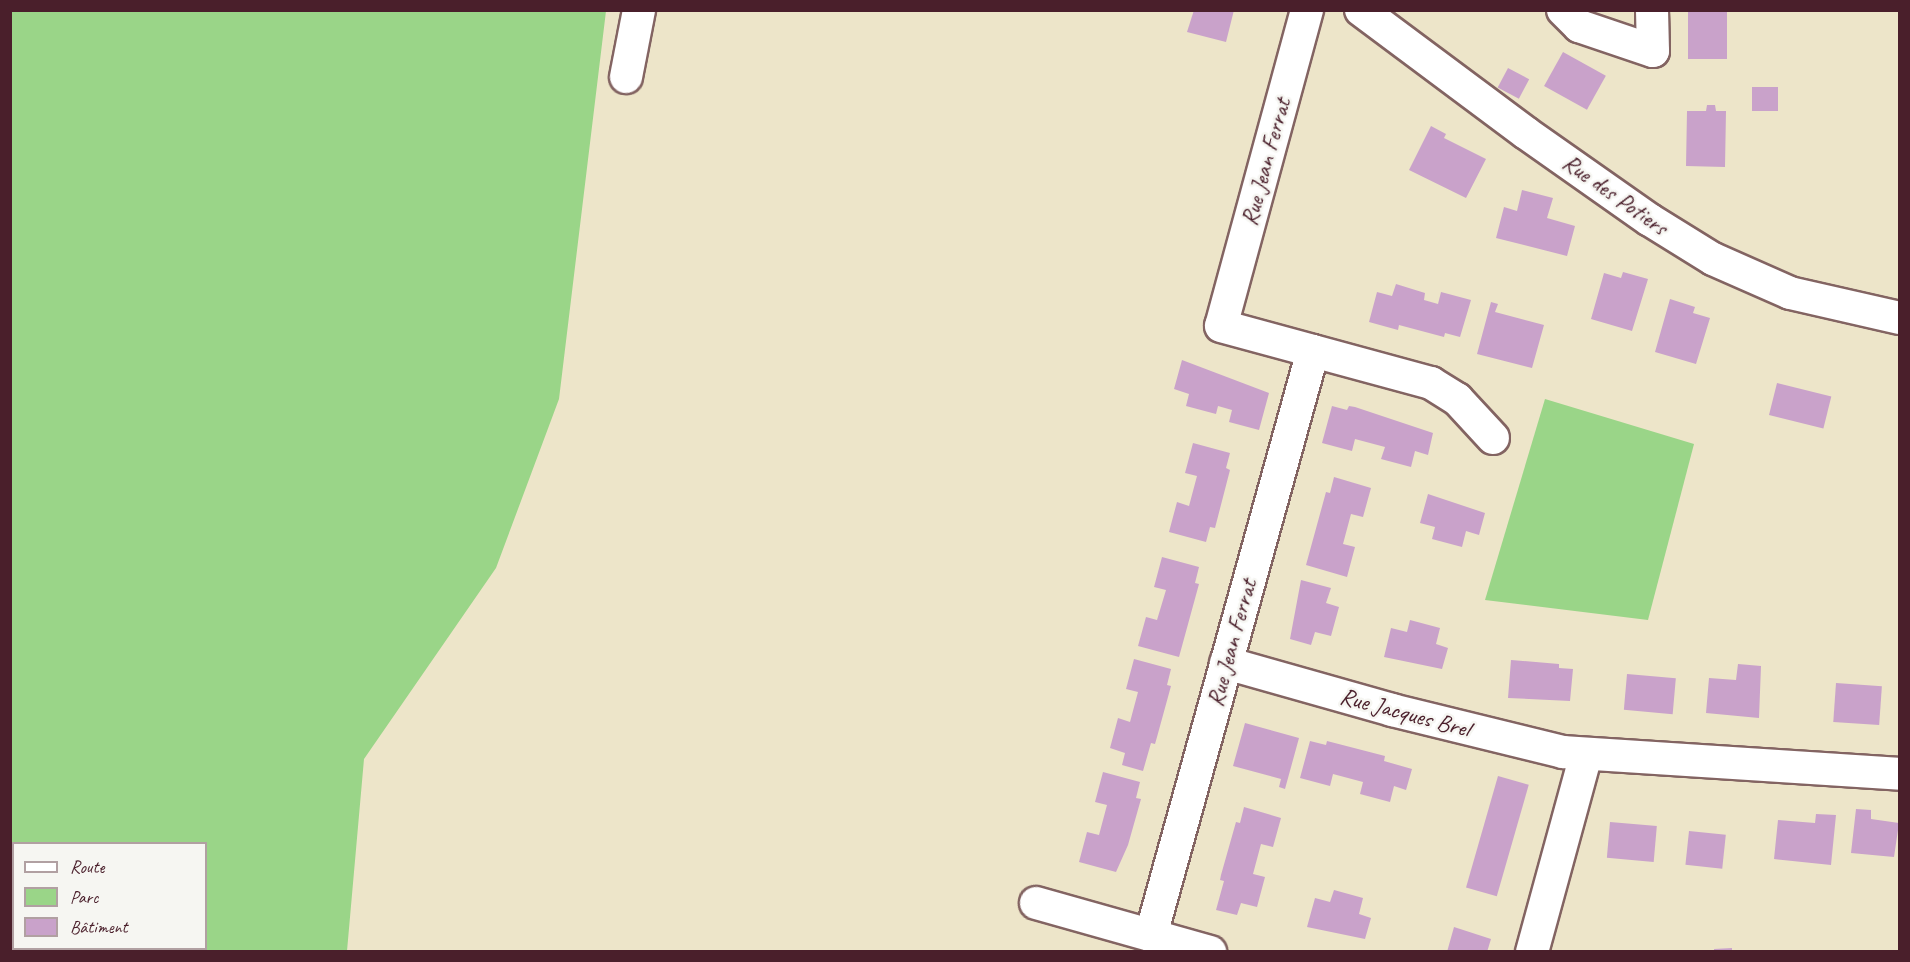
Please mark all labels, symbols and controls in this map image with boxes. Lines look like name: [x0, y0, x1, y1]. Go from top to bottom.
street label: Rue Jean Ferrat: [1235, 96, 1297, 228]
street label: Rue des Potiers: [1557, 148, 1673, 242]
street label: Rue Jean Ferrat: [1201, 577, 1263, 709]
street label: Rue Jacques Brel: [1337, 682, 1473, 744]
legend: [12, 842, 207, 950]
text: Route: [70, 856, 104, 878]
text: Parc: [70, 886, 98, 908]
text: Bâtiment: [70, 916, 128, 938]

